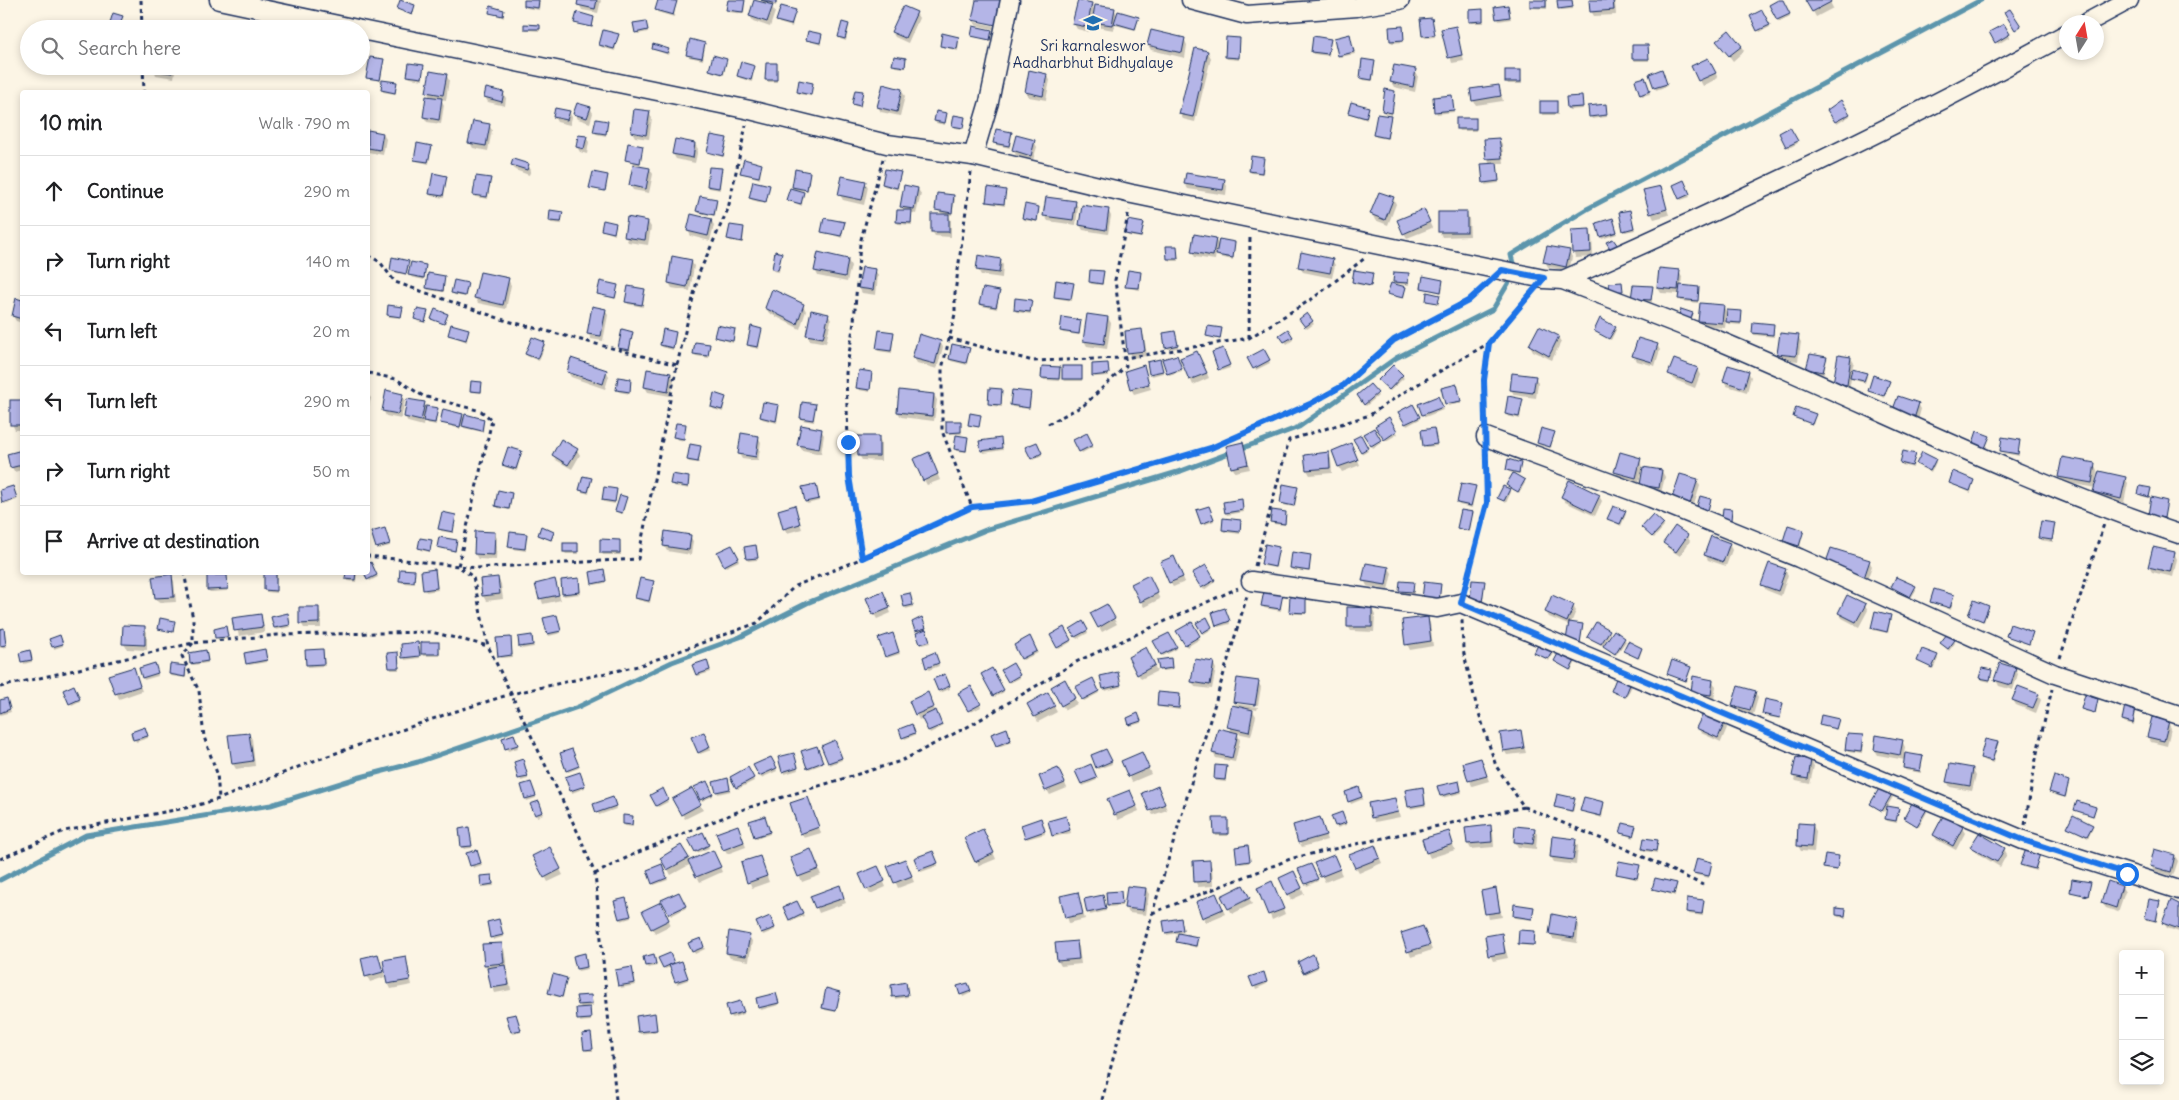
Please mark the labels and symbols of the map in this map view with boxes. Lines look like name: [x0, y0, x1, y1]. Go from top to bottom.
school or university icon: Sri karnaleswor Aadharbhut Bidhyalaye: [1082, 12, 1104, 34]
north arrow: [2059, 15, 2104, 60]
place label: Sri karnaleswor Aadharbhut Bidhyalaye: [1013, 36, 1173, 72]
route end: [837, 431, 860, 454]
route start: [2116, 863, 2139, 886]

